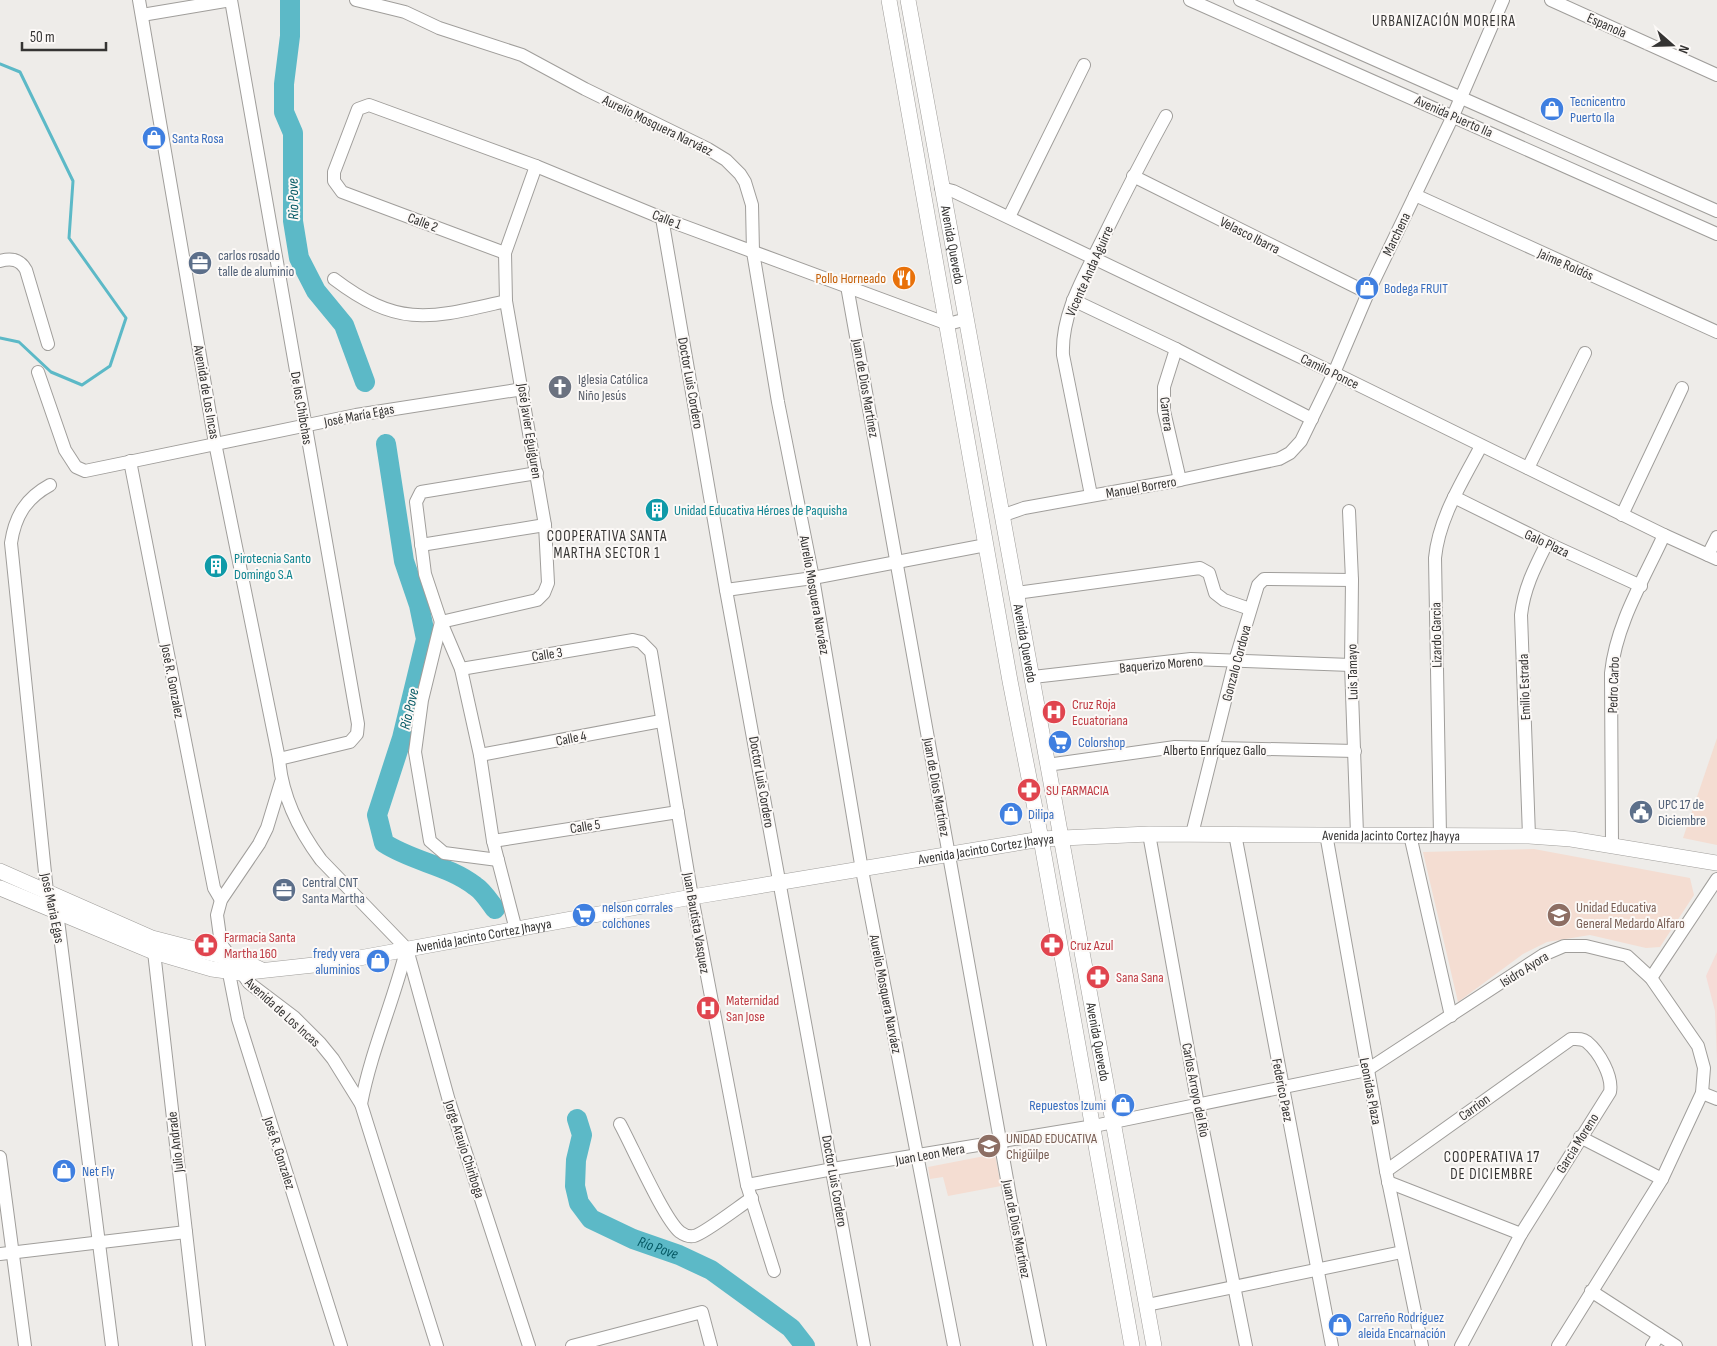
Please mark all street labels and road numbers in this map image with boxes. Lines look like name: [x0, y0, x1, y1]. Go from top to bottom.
street label: Espanola: [1584, 9, 1629, 42]
street label: Aurelio Mosquera Narváez: [599, 91, 716, 160]
street label: Avenida Puerto Ila: [1411, 91, 1495, 141]
street label: Avenida Quevedo: [937, 203, 968, 286]
street label: Calle 1: [650, 206, 684, 233]
street label: Calle 2: [405, 209, 440, 236]
street label: Marchena: [1379, 210, 1414, 259]
street label: Velasco Ibarra: [1217, 213, 1283, 258]
street label: Vicente Anda Aguirre: [1062, 223, 1117, 319]
street label: Jaime Roldós: [1534, 244, 1596, 284]
street label: Doctor Luis Cordero: [674, 336, 707, 430]
street label: Juan de Dios Martínez: [848, 336, 883, 439]
street label: Avenida de Los Incas: [190, 343, 223, 440]
street label: Camilo Ponce: [1298, 350, 1362, 393]
street label: De los Chibchas: [287, 370, 316, 446]
street label: José Javier Eguiguren: [513, 381, 545, 480]
street label: Carrera: [1156, 396, 1177, 432]
street label: José María Egas: [322, 400, 396, 431]
street label: Manuel Borrero: [1105, 473, 1178, 502]
street label: Galo Plaza: [1522, 526, 1572, 561]
street label: Aurelio Mosquera Narváez: [795, 533, 833, 656]
street label: Avenida Quevedo: [1009, 602, 1041, 684]
street label: Lizardo Garcia: [1427, 602, 1446, 668]
street label: Gonzalo Cordova: [1218, 623, 1255, 703]
street label: José R. Gonzalez: [157, 641, 188, 720]
street label: Luis Tamayo: [1344, 643, 1361, 700]
street label: Calle 3: [531, 644, 564, 665]
street label: Baquerizo Moreno: [1119, 652, 1204, 677]
street label: Emilio Estrada: [1515, 654, 1534, 720]
street label: Pedro Carbo: [1604, 656, 1623, 714]
street label: Calle 4: [554, 727, 588, 750]
street label: Doctor Luis Cordero: [745, 735, 778, 829]
street label: Juan de Dios Martínez: [919, 735, 954, 838]
street label: Alberto Enríquez Gallo: [1163, 742, 1267, 759]
street label: Calle 5: [569, 816, 602, 837]
street label: Avenida Jacinto Cortez Jhayya: [1321, 827, 1460, 845]
street label: Avenida Jacinto Cortez Jhayya: [916, 830, 1054, 868]
street label: Juan Bautista Vasquez: [679, 870, 714, 975]
street label: José Maria Egas: [37, 871, 68, 945]
street label: Avenida Jacinto Cortez Jhayya: [413, 915, 553, 957]
street label: Aurelio Mosquera Narváez: [865, 932, 905, 1055]
street label: Isidro Ayora: [1497, 948, 1552, 991]
street label: Avenida de Los Incas: [241, 974, 324, 1051]
street label: Avenida Quevedo: [1082, 1000, 1113, 1083]
street label: Carlos Arroyo del Rio: [1178, 1041, 1213, 1139]
street label: Leonidas Plaza: [1356, 1056, 1385, 1126]
street label: Federico Paez: [1268, 1057, 1297, 1123]
street label: Carrion: [1455, 1090, 1493, 1124]
street label: Jorge Araujo Chiriboga: [440, 1097, 488, 1200]
street label: Garcia Moreno: [1552, 1110, 1603, 1176]
street label: Julio Andrade: [163, 1111, 188, 1174]
street label: José R. Gonzalez: [259, 1114, 299, 1192]
street label: Doctor Luis Cordero: [818, 1134, 851, 1228]
street label: Juan Leon Mera: [893, 1140, 966, 1169]
street label: Juan de Dios Martínez: [998, 1177, 1034, 1280]

